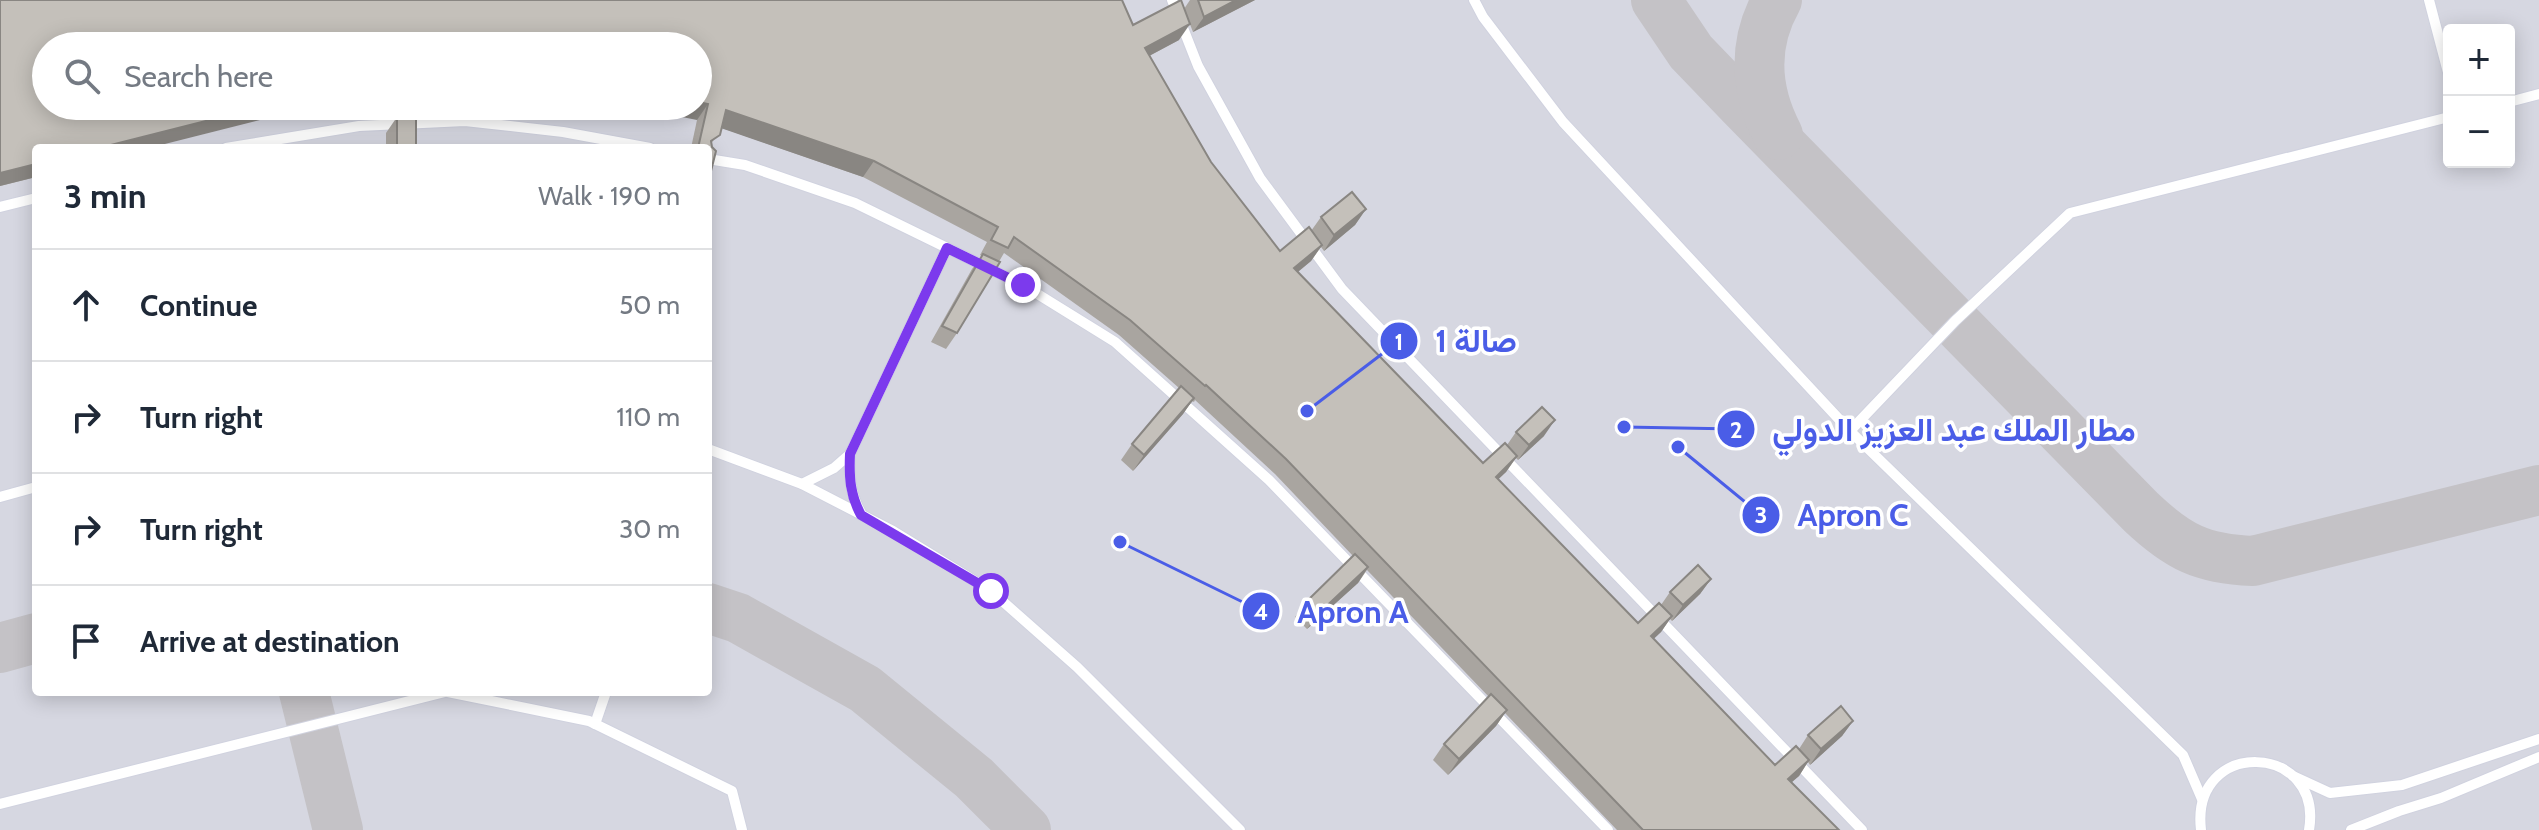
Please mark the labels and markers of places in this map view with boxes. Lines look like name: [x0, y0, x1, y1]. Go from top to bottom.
callout: صالة 1: [1379, 313, 1533, 369]
callout: مطار الملك عبد العزيز الدولي: [1716, 401, 2152, 457]
callout: Apron C: [1741, 487, 1924, 543]
callout: Apron A: [1241, 583, 1424, 639]

